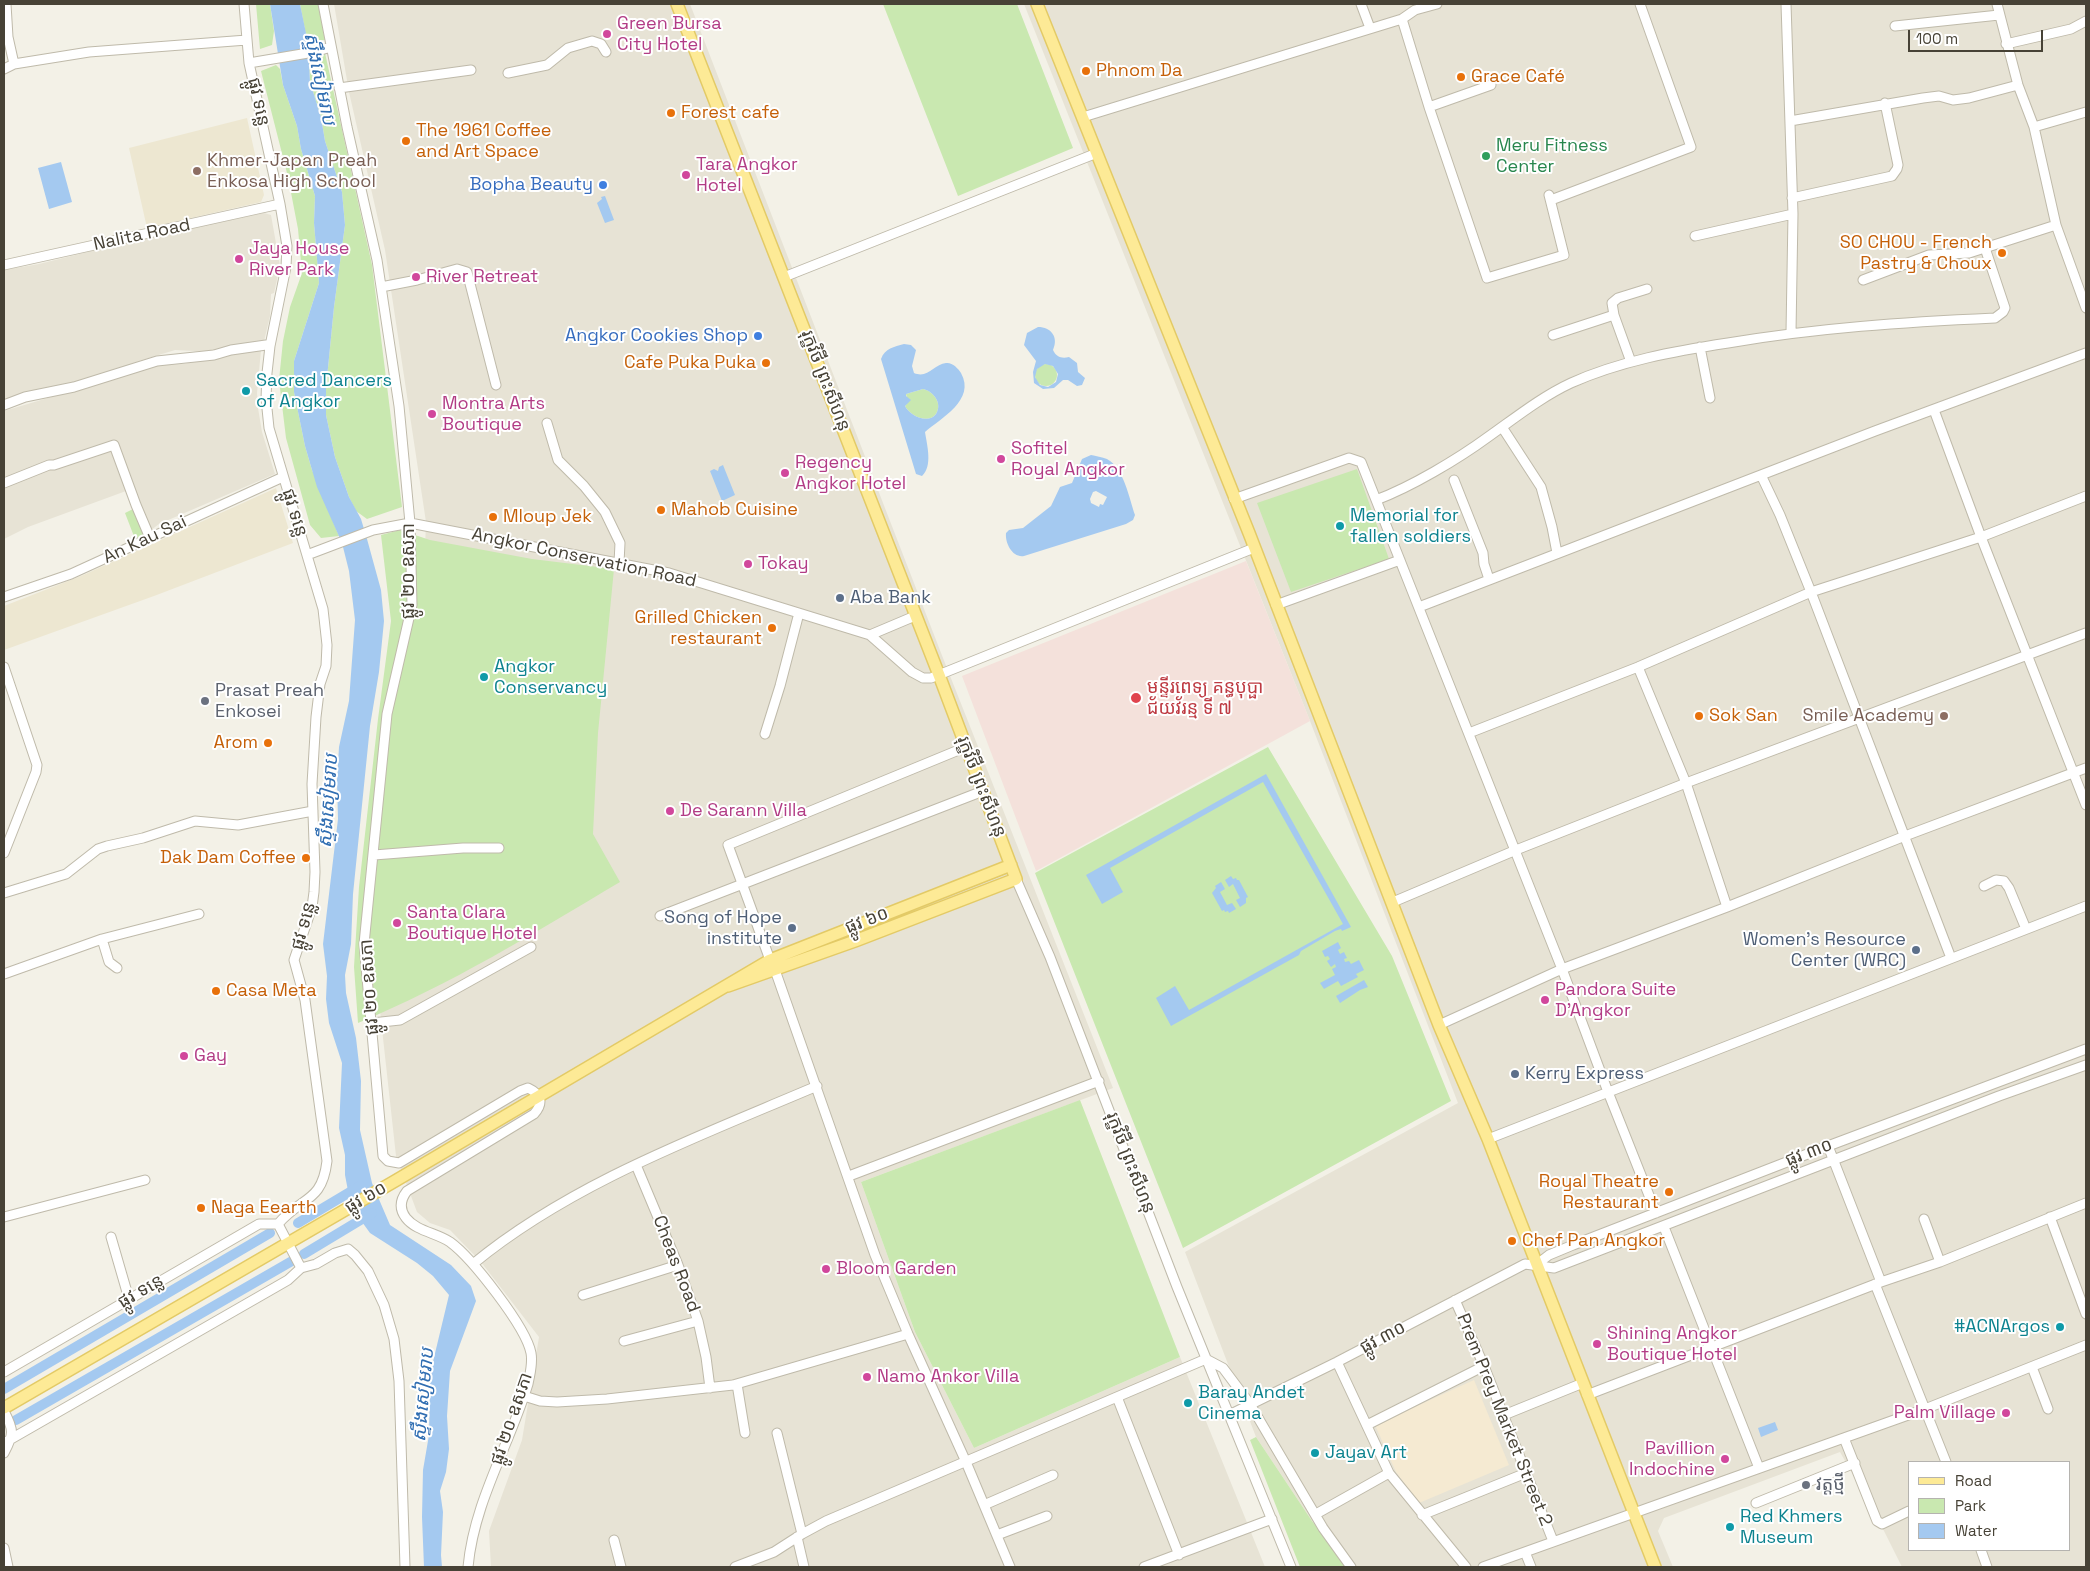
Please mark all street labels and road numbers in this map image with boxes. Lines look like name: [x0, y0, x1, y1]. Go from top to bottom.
street label: ផ្លូវ ទន្លេ: [242, 76, 274, 128]
street label: Nalita Road: [92, 214, 192, 256]
street label: រុក្ខវិថី ព្រះសីហនុ: [796, 327, 854, 435]
street label: ផ្លូវ ទន្លេ: [276, 486, 312, 540]
street label: An Kau Sai: [100, 511, 190, 569]
street label: ផ្លូវ ២០ ឧសភា: [398, 523, 420, 619]
street label: Angkor Conservation Road: [470, 524, 698, 592]
street label: រុក្ខវិថី ព្រះសីហនុ: [952, 733, 1010, 841]
street label: ផ្លូវ ទន្លេ: [287, 899, 321, 953]
street label: ផ្លូវ ៦០: [842, 903, 892, 939]
street label: ផ្លូវ ២០ ឧសភា: [356, 938, 384, 1036]
street label: រុក្ខវិថី ព្រះសីហនុ: [1101, 1109, 1159, 1217]
street label: ផ្លូវ ៣០: [1782, 1134, 1836, 1172]
street label: ផ្លូវ ៦០: [341, 1177, 391, 1219]
street label: Cheas Road: [648, 1213, 704, 1315]
street label: ផ្លូវ ទន្លេ: [114, 1270, 168, 1314]
street label: Prem Prey Market Street 2: [1451, 1311, 1557, 1529]
street label: ផ្លូវ ៣០: [1356, 1317, 1410, 1359]
street label: ផ្លូវ ២០ ឧសភា: [486, 1370, 538, 1468]

